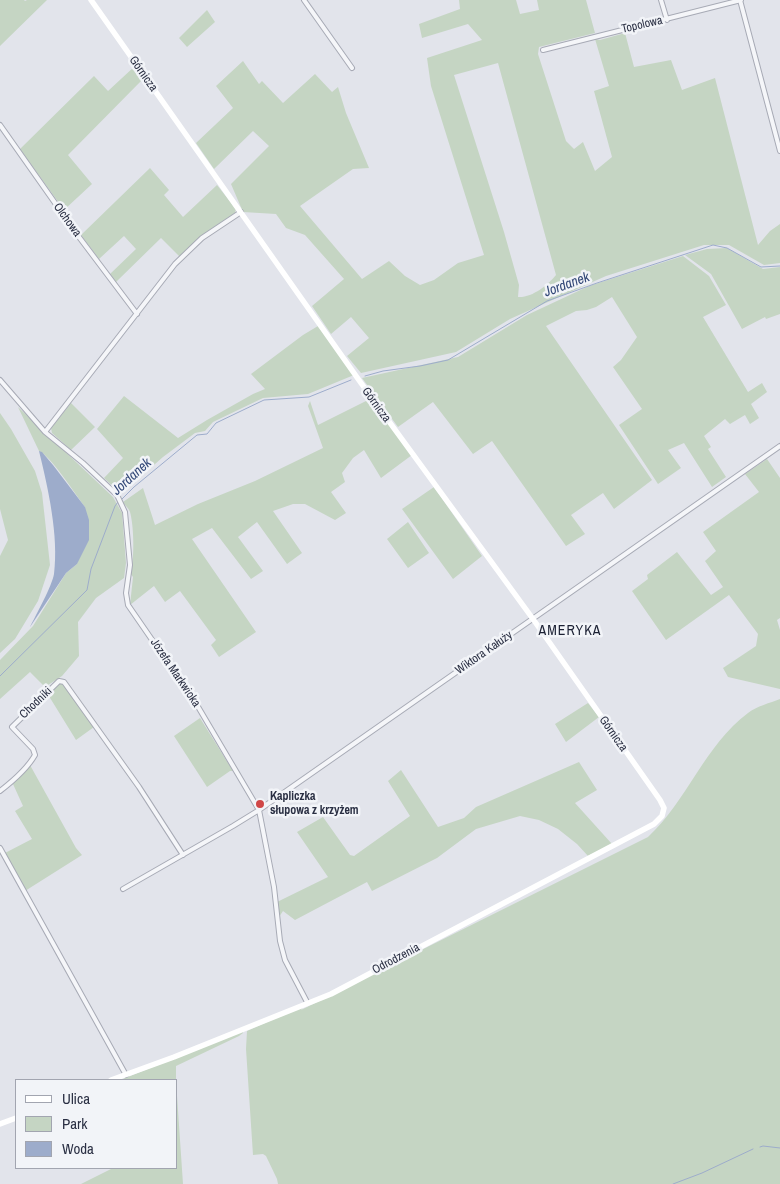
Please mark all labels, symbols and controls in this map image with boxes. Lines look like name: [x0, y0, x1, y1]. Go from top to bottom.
street label: Topolowa: [620, 13, 664, 37]
street label: Górnicza: [126, 54, 160, 94]
street label: Olchowa: [50, 200, 84, 240]
water label: Jordanek: [542, 269, 592, 301]
street label: Górnicza: [358, 385, 394, 425]
water label: Jordanek: [109, 455, 155, 499]
district label: AMERYKA: [538, 623, 602, 639]
street label: Wiktora Kałuży: [453, 628, 515, 678]
street label: Józefa Markwioka: [147, 636, 203, 710]
street label: Chodniki: [17, 684, 55, 722]
street label: Górnicza: [596, 714, 630, 754]
place label: Kapliczka słupowa z krzyżem: [270, 790, 359, 818]
marker: Kapliczka słupowa z krzyżem: [254, 798, 266, 810]
street label: Odrodzenia: [370, 941, 422, 977]
legend: [15, 1079, 178, 1169]
text: Ulica: [62, 1088, 90, 1109]
text: Park: [62, 1113, 87, 1134]
text: Woda: [62, 1138, 94, 1159]

